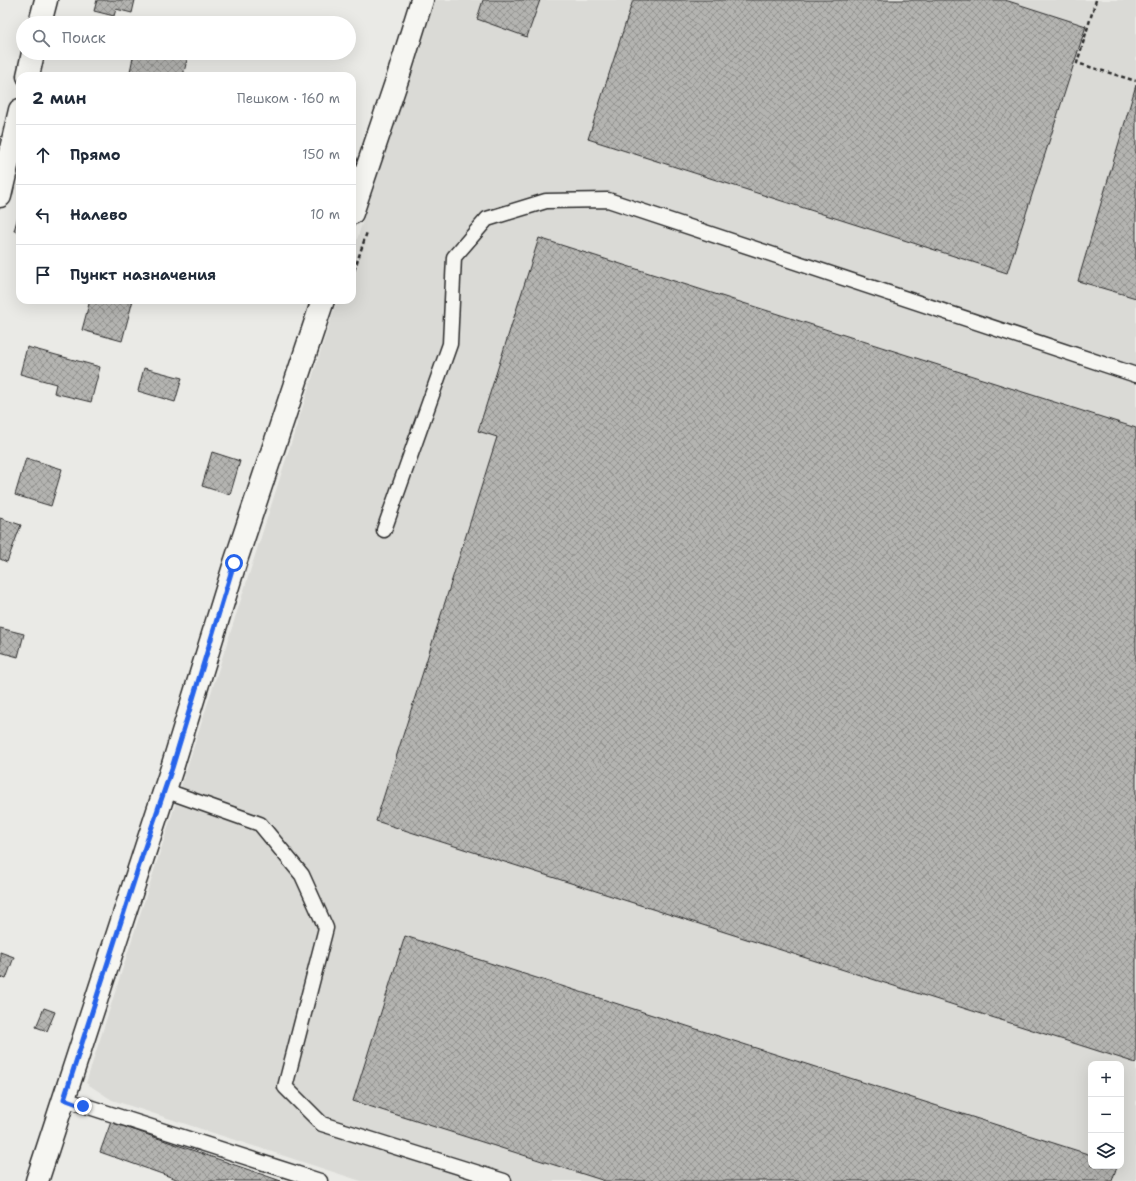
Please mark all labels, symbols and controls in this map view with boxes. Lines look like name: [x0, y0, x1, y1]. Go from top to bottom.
search box: [16, 16, 356, 60]
icon: search: [30, 27, 52, 49]
text: Поиск: [62, 28, 106, 48]
text: 2 мин: [32, 87, 87, 109]
text: Пешком · 160 m: [237, 90, 340, 107]
icon: ahead: [32, 144, 54, 166]
text: Прямо: [70, 145, 120, 165]
text: 150 m: [302, 146, 340, 163]
icon: left: [32, 204, 54, 226]
text: Налево: [70, 205, 128, 225]
text: 10 m: [310, 206, 340, 223]
icon: arrive: [32, 264, 54, 286]
text: Пункт назначения: [70, 265, 216, 285]
route start: [225, 554, 243, 572]
map controls: [1088, 1061, 1124, 1169]
button: +: [1088, 1061, 1124, 1097]
route end: [74, 1097, 92, 1115]
button: −: [1088, 1097, 1124, 1133]
button: layers: [1088, 1133, 1124, 1169]

